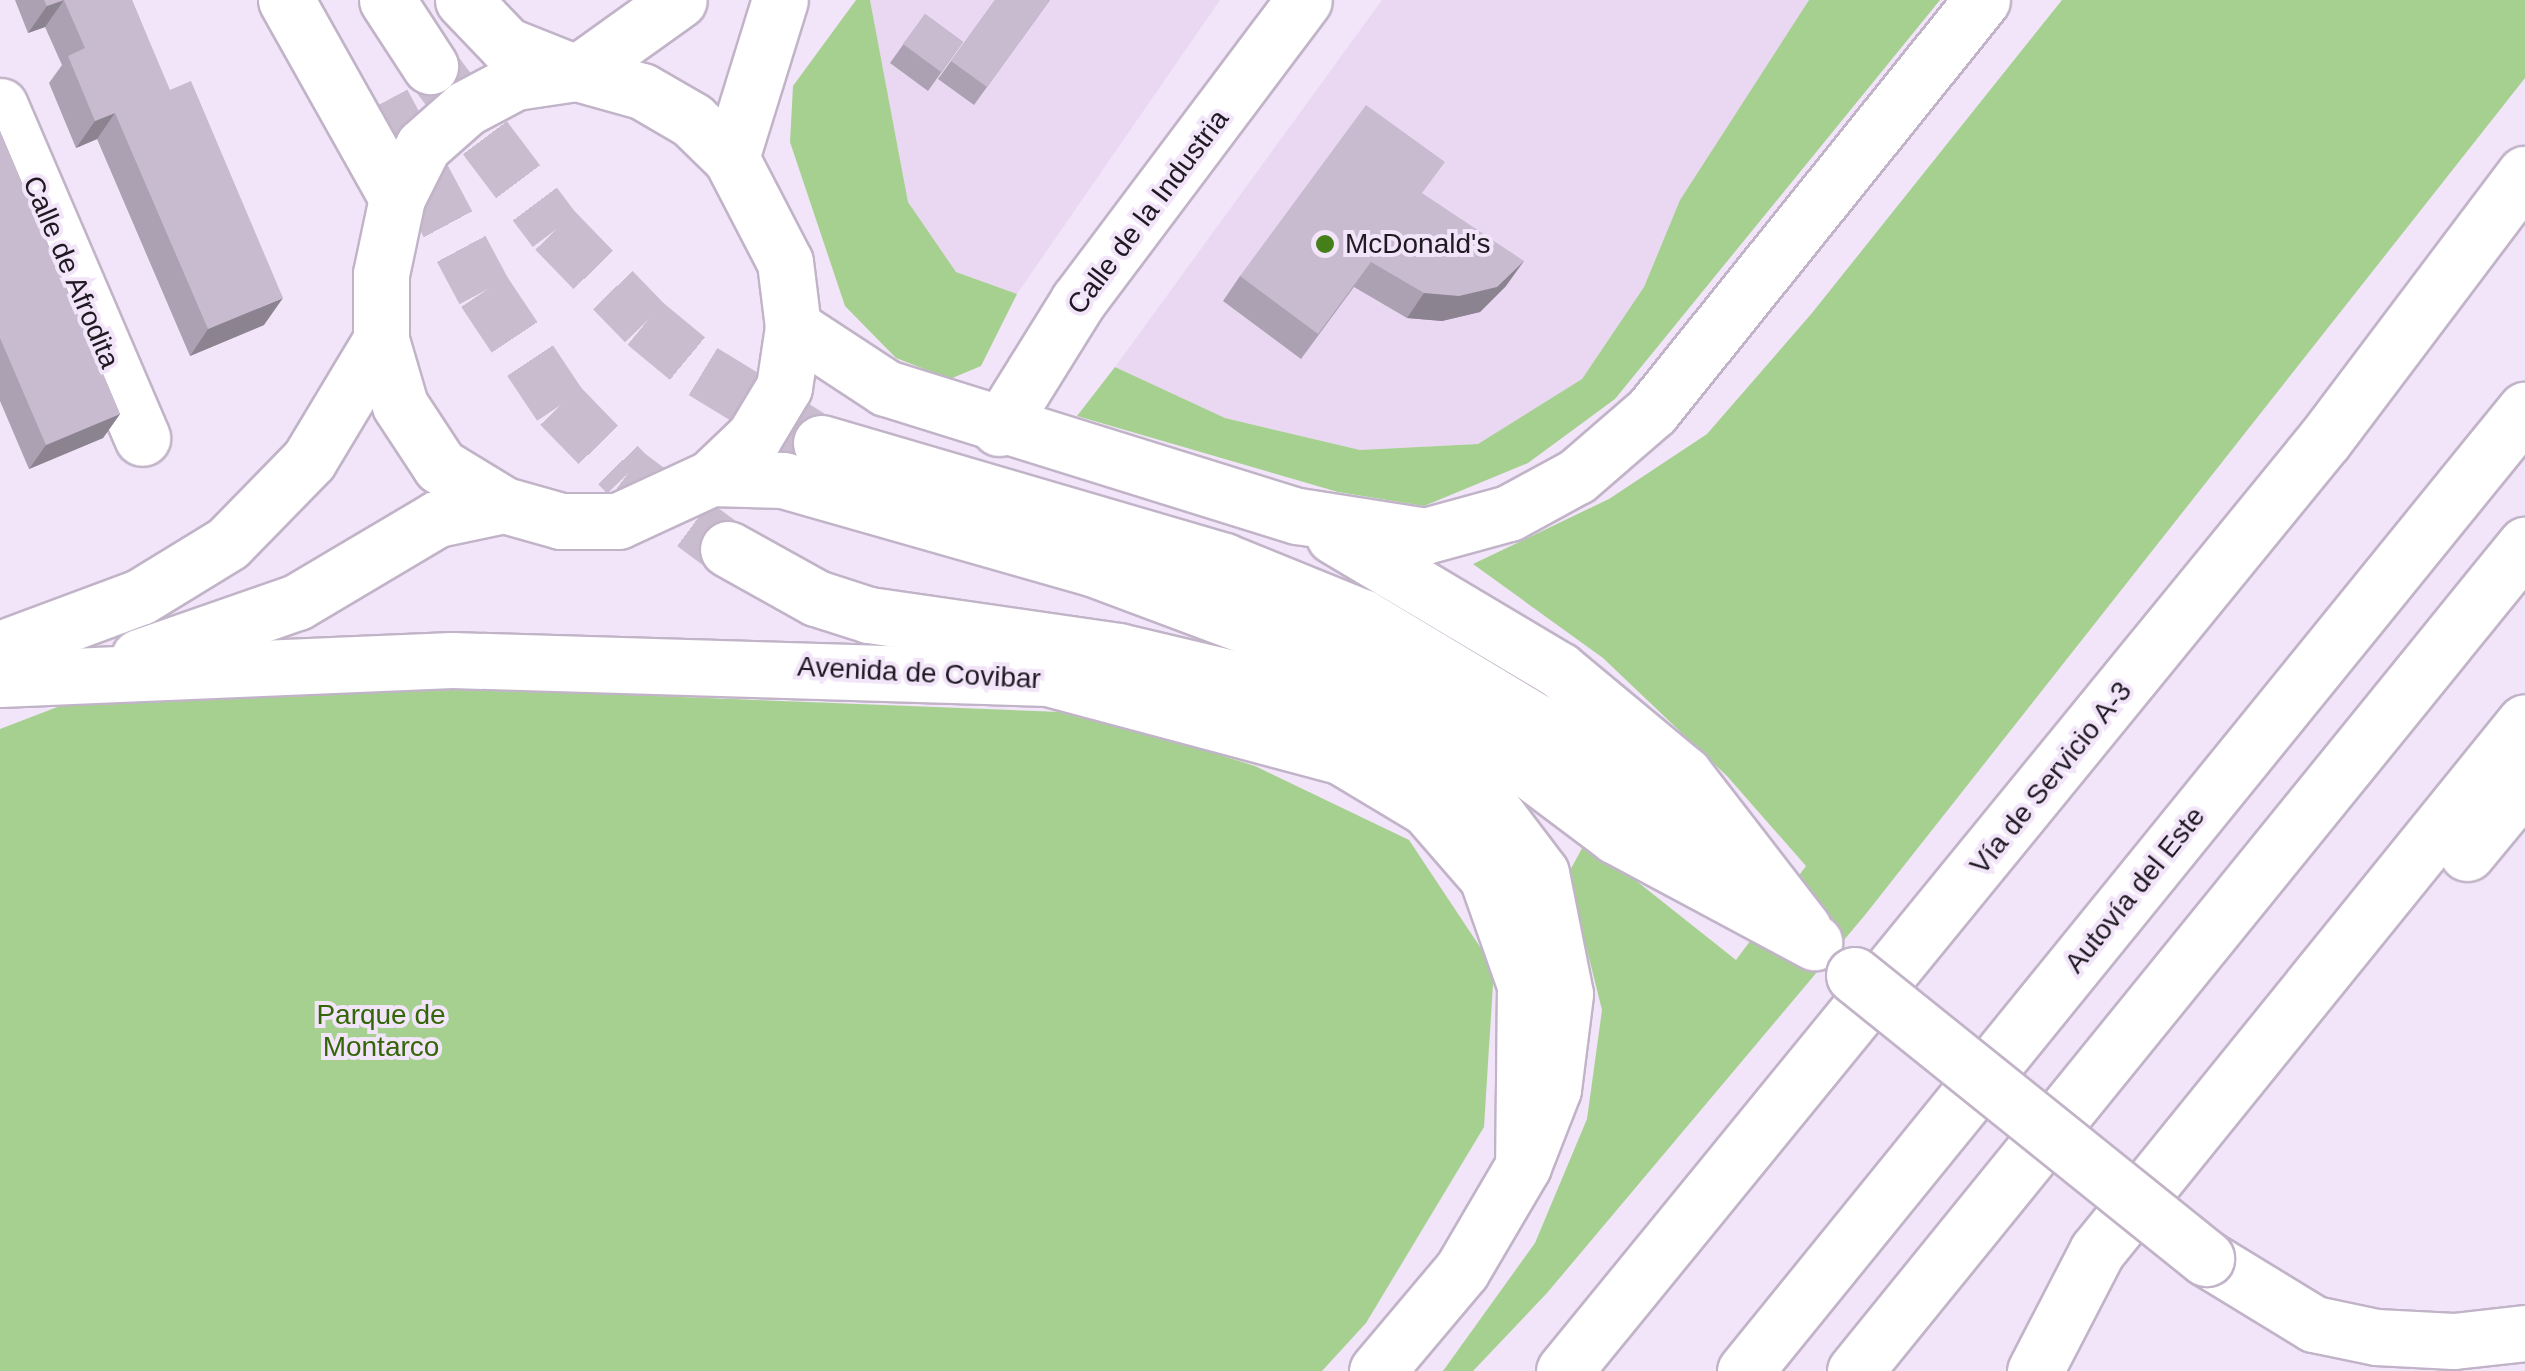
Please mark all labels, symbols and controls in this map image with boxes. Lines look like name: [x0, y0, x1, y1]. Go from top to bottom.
street label: Calle de la Industria: [1060, 103, 1236, 321]
street label: Calle de Afrodita: [15, 170, 127, 374]
place label: McDonald's: [1345, 227, 1490, 261]
marker: McDonald's: [1314, 233, 1336, 255]
street label: Avenida de Covibar: [796, 650, 1042, 696]
street label: Vía de Servicio A-3: [1963, 674, 2139, 882]
street label: Autovía del Este: [2058, 800, 2212, 980]
park label: Parque de Montarco: [316, 998, 446, 1064]

